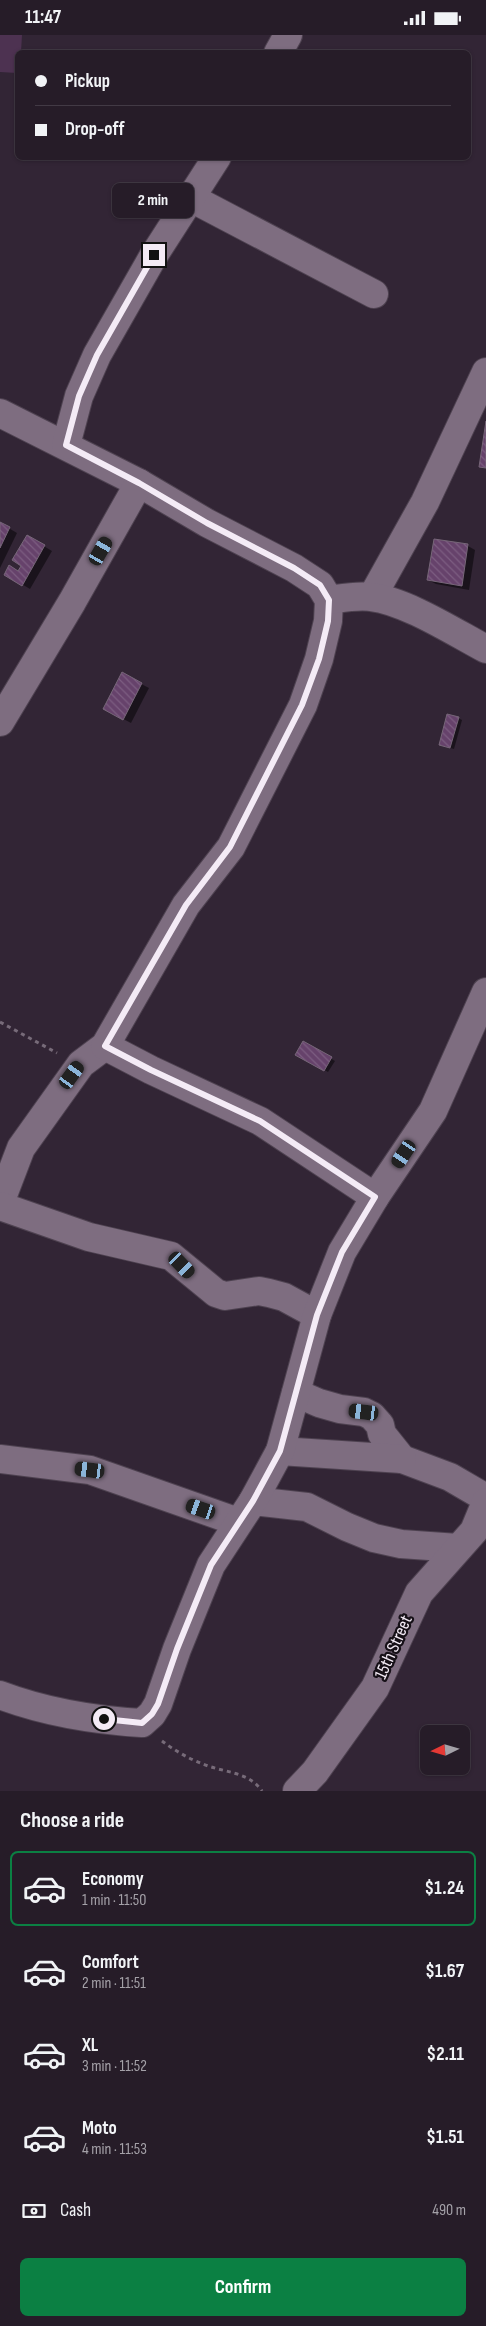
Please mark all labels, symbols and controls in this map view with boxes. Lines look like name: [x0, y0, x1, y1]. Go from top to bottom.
text: 11:47: [25, 6, 61, 29]
text: Pickup: [65, 70, 110, 93]
text: Drop-off: [65, 118, 125, 141]
callout: 2 min: [113, 183, 195, 217]
text: 2 min: [138, 191, 168, 210]
route end: [143, 244, 165, 266]
car: [87, 534, 114, 568]
car: [57, 1058, 86, 1092]
car: [389, 1137, 418, 1171]
car: [166, 1249, 197, 1281]
car: [348, 1403, 379, 1421]
car: [74, 1461, 105, 1479]
car: [184, 1497, 217, 1521]
street label: 15th Street: [370, 1612, 417, 1682]
route start: [93, 1708, 115, 1730]
north arrow: [420, 1725, 470, 1775]
map controls: [420, 1725, 470, 1775]
text: Choose a ride: [20, 1807, 124, 1834]
icon: car: [22, 1866, 67, 1911]
text: Economy: [82, 1868, 144, 1891]
text: $1.24: [425, 1877, 464, 1900]
text: 1 min · 11:50: [82, 1891, 146, 1910]
icon: car: [22, 1949, 67, 1994]
text: Comfort: [82, 1951, 139, 1974]
text: $1.67: [425, 1960, 464, 1983]
text: 2 min · 11:51: [82, 1974, 146, 1993]
icon: car: [22, 2032, 67, 2077]
text: XL: [82, 2034, 98, 2057]
text: $2.11: [427, 2043, 464, 2066]
text: 3 min · 11:52: [82, 2057, 147, 2076]
icon: car: [22, 2115, 67, 2160]
text: Moto: [82, 2117, 117, 2140]
text: $1.51: [426, 2126, 464, 2149]
text: 4 min · 11:53: [82, 2140, 147, 2159]
icon: cash: [20, 2197, 48, 2225]
text: Cash: [60, 2199, 91, 2222]
text: 490 m: [432, 2201, 466, 2220]
button: Confirm: [20, 2258, 466, 2316]

